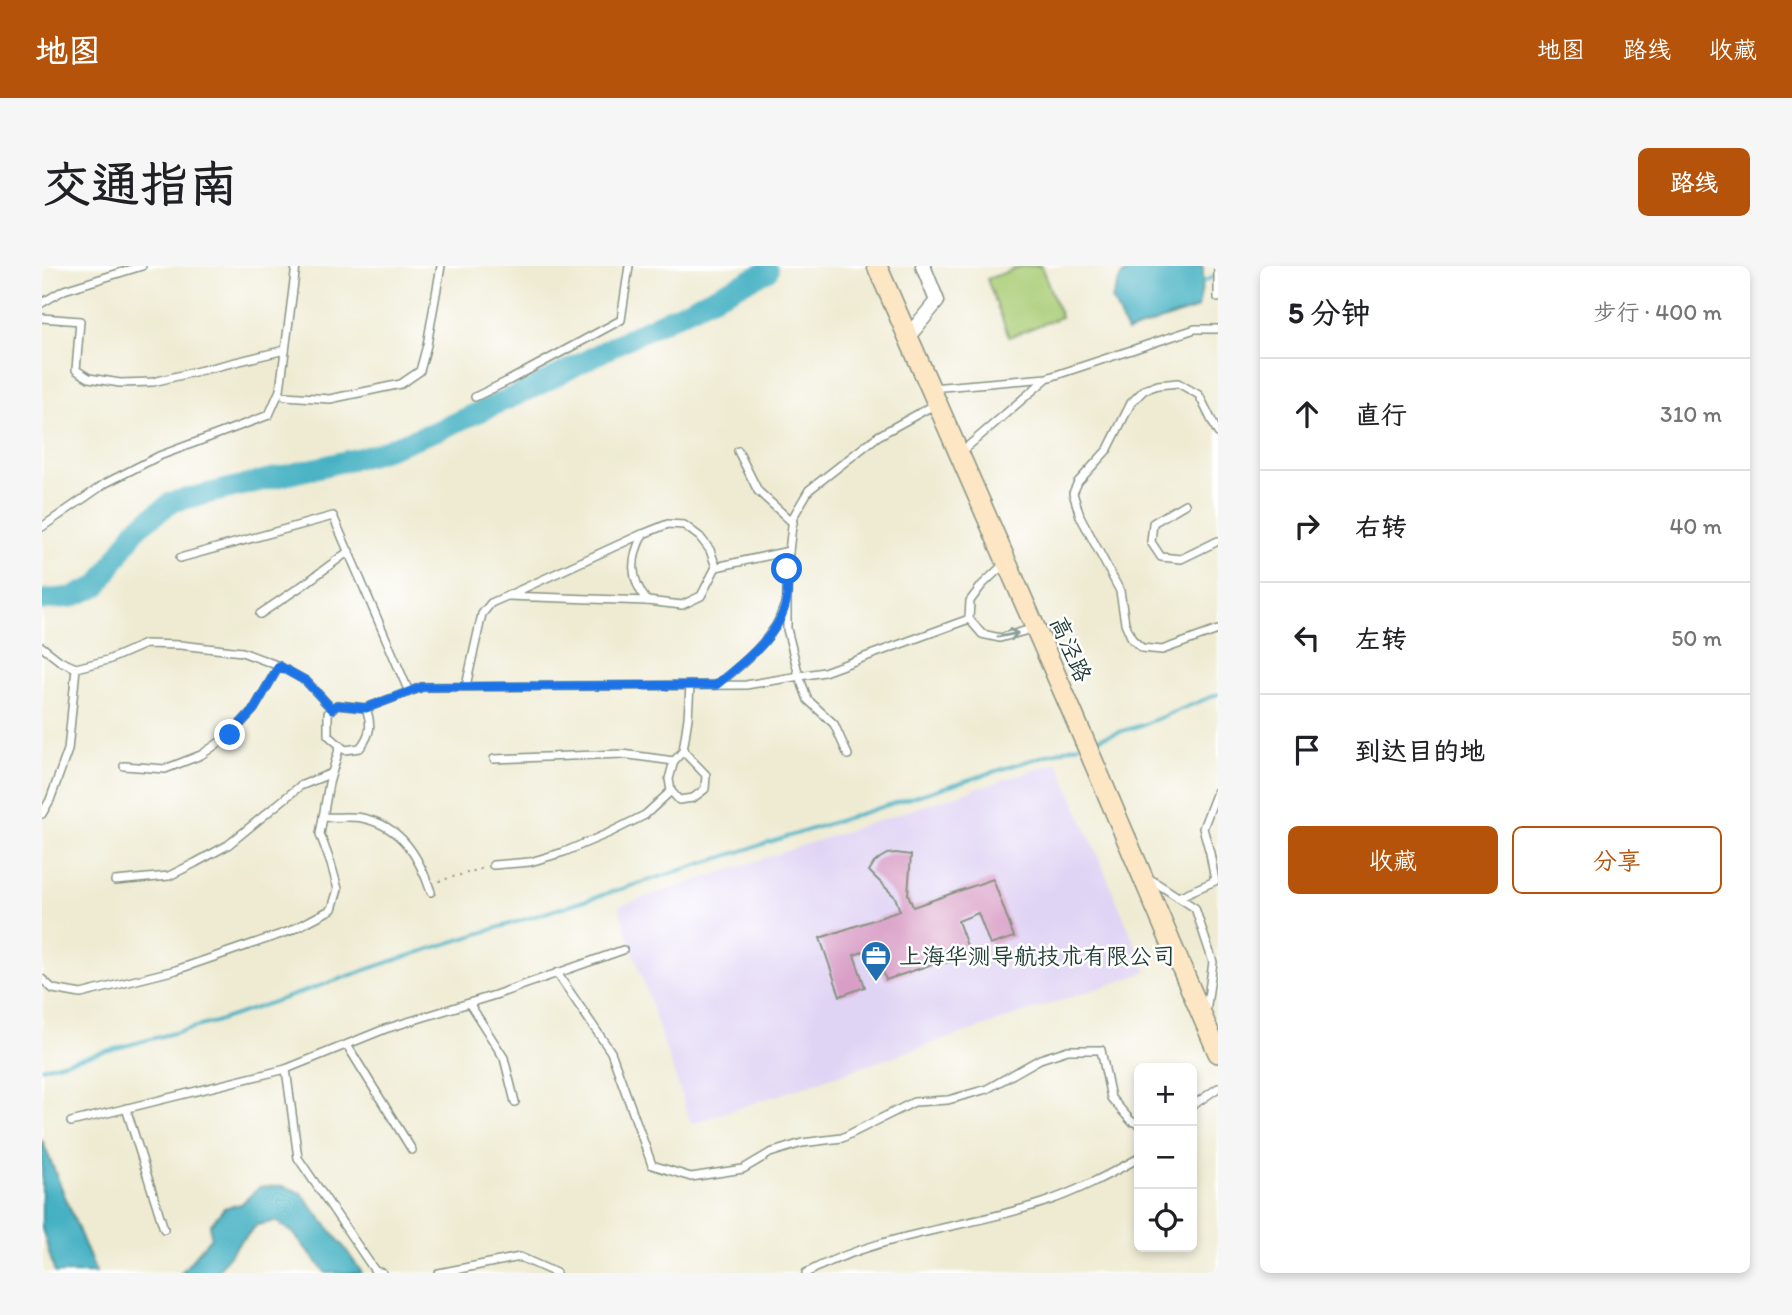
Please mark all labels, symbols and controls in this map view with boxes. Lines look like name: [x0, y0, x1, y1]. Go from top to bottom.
text: 地图: [35, 31, 101, 70]
text: 地图: [1537, 35, 1585, 64]
text: 路线: [1623, 35, 1671, 64]
text: 收藏: [1709, 35, 1757, 64]
button: 路线: [1638, 148, 1750, 216]
text: 交通指南: [42, 154, 238, 213]
text: 5 分钟: [1288, 294, 1371, 331]
text: 步行 · 400 m: [1593, 298, 1722, 326]
icon: ahead: [1288, 395, 1326, 433]
text: 直行: [1355, 399, 1407, 431]
text: 310 m: [1660, 400, 1722, 428]
icon: right: [1288, 507, 1326, 545]
text: 右转: [1355, 511, 1407, 543]
text: 40 m: [1669, 512, 1722, 540]
route start: [771, 553, 802, 584]
street label: 高泾路: [1044, 612, 1098, 686]
icon: left: [1288, 619, 1326, 657]
text: 左转: [1355, 623, 1407, 655]
text: 50 m: [1671, 624, 1722, 652]
one-way arrow: [996, 628, 1018, 641]
route end: [214, 719, 245, 750]
icon: arrive: [1288, 731, 1326, 769]
text: 到达目的地: [1355, 735, 1485, 767]
button: 收藏: [1288, 826, 1498, 894]
button: 分享: [1512, 826, 1722, 894]
office icon: 上海华测导航技术有限公司: [859, 939, 893, 983]
place label: 上海华测导航技术有限公司: [899, 942, 1175, 970]
map controls: [1134, 1063, 1197, 1252]
button: +: [1134, 1063, 1197, 1126]
button: −: [1134, 1126, 1197, 1189]
button: locate: [1134, 1189, 1197, 1252]

